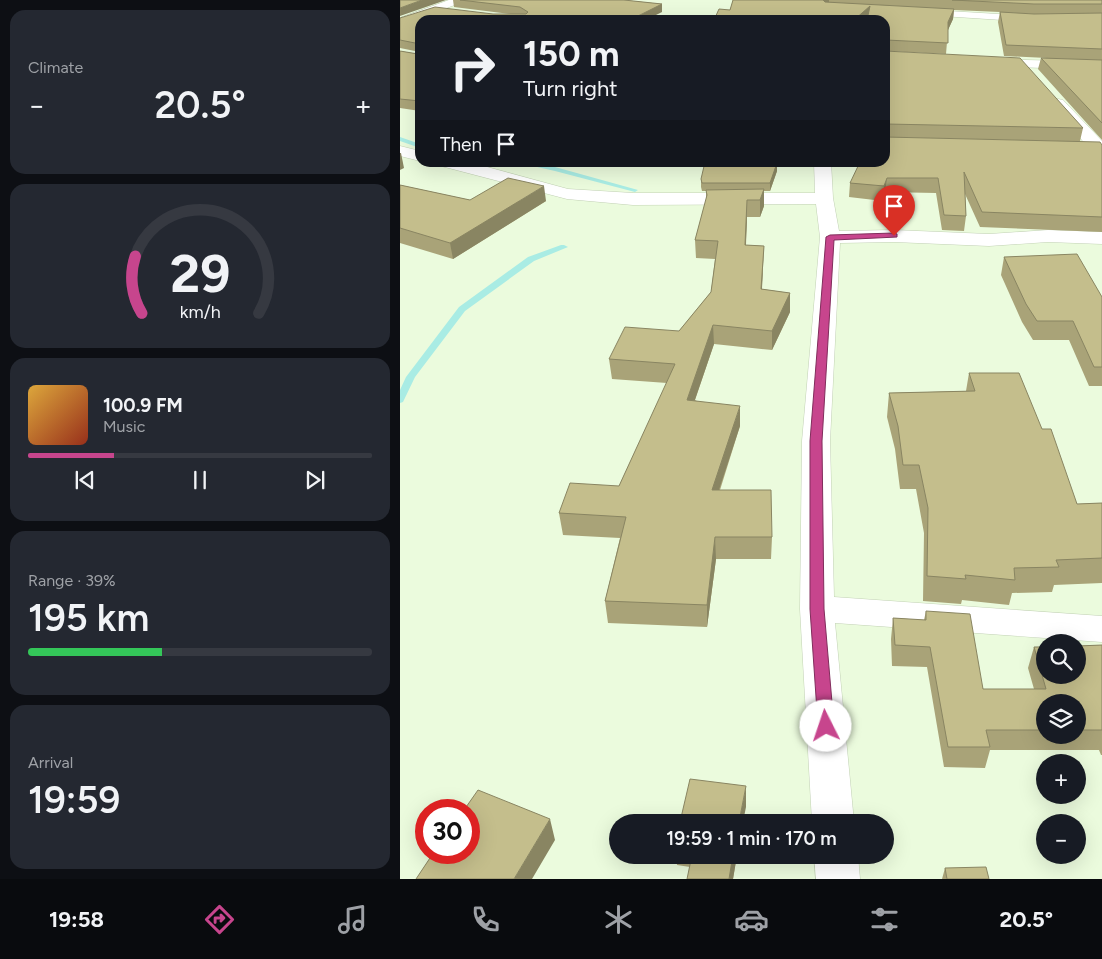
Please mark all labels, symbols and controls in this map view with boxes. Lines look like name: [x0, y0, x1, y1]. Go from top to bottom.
text: 150 m: [523, 33, 620, 75]
icon: right: [440, 35, 505, 100]
text: Climate: [28, 58, 83, 77]
text: Turn right: [523, 75, 618, 102]
text: 20.5°: [154, 82, 246, 128]
text: −: [28, 88, 45, 122]
text: +: [355, 88, 372, 122]
icon: arrive: [492, 130, 520, 158]
text: Then: [440, 133, 482, 156]
pin: [873, 185, 915, 236]
icon: arrive: [880, 192, 908, 220]
text: 29: [170, 243, 230, 305]
text: km/h: [180, 301, 220, 322]
text: 100.9 FM: [103, 394, 183, 417]
text: Music: [103, 417, 145, 436]
icon: previous: [71, 466, 99, 494]
icon: pause: [186, 466, 214, 494]
icon: next: [301, 466, 329, 494]
text: Range · 39%: [28, 571, 116, 590]
text: 195 km: [28, 595, 149, 641]
map controls: [1036, 634, 1086, 864]
button: search: [1036, 634, 1086, 684]
button: layers: [1036, 694, 1086, 744]
position arrow: [799, 699, 851, 751]
text: Arrival: [28, 753, 73, 772]
button: +: [1036, 754, 1086, 804]
text: 19:59: [28, 777, 120, 823]
speed limit sign: 30: [415, 799, 480, 864]
button: −: [1036, 814, 1086, 864]
text: 19:59 · 1 min · 170 m: [666, 827, 837, 850]
icon: directions: [202, 902, 237, 937]
icon: music: [335, 902, 370, 937]
icon: phone: [468, 902, 503, 937]
icon: climate: [601, 902, 636, 937]
icon: car: [734, 902, 769, 937]
icon: filters: [867, 902, 902, 937]
text: 19:58: [49, 906, 104, 933]
text: 20.5°: [999, 906, 1053, 933]

